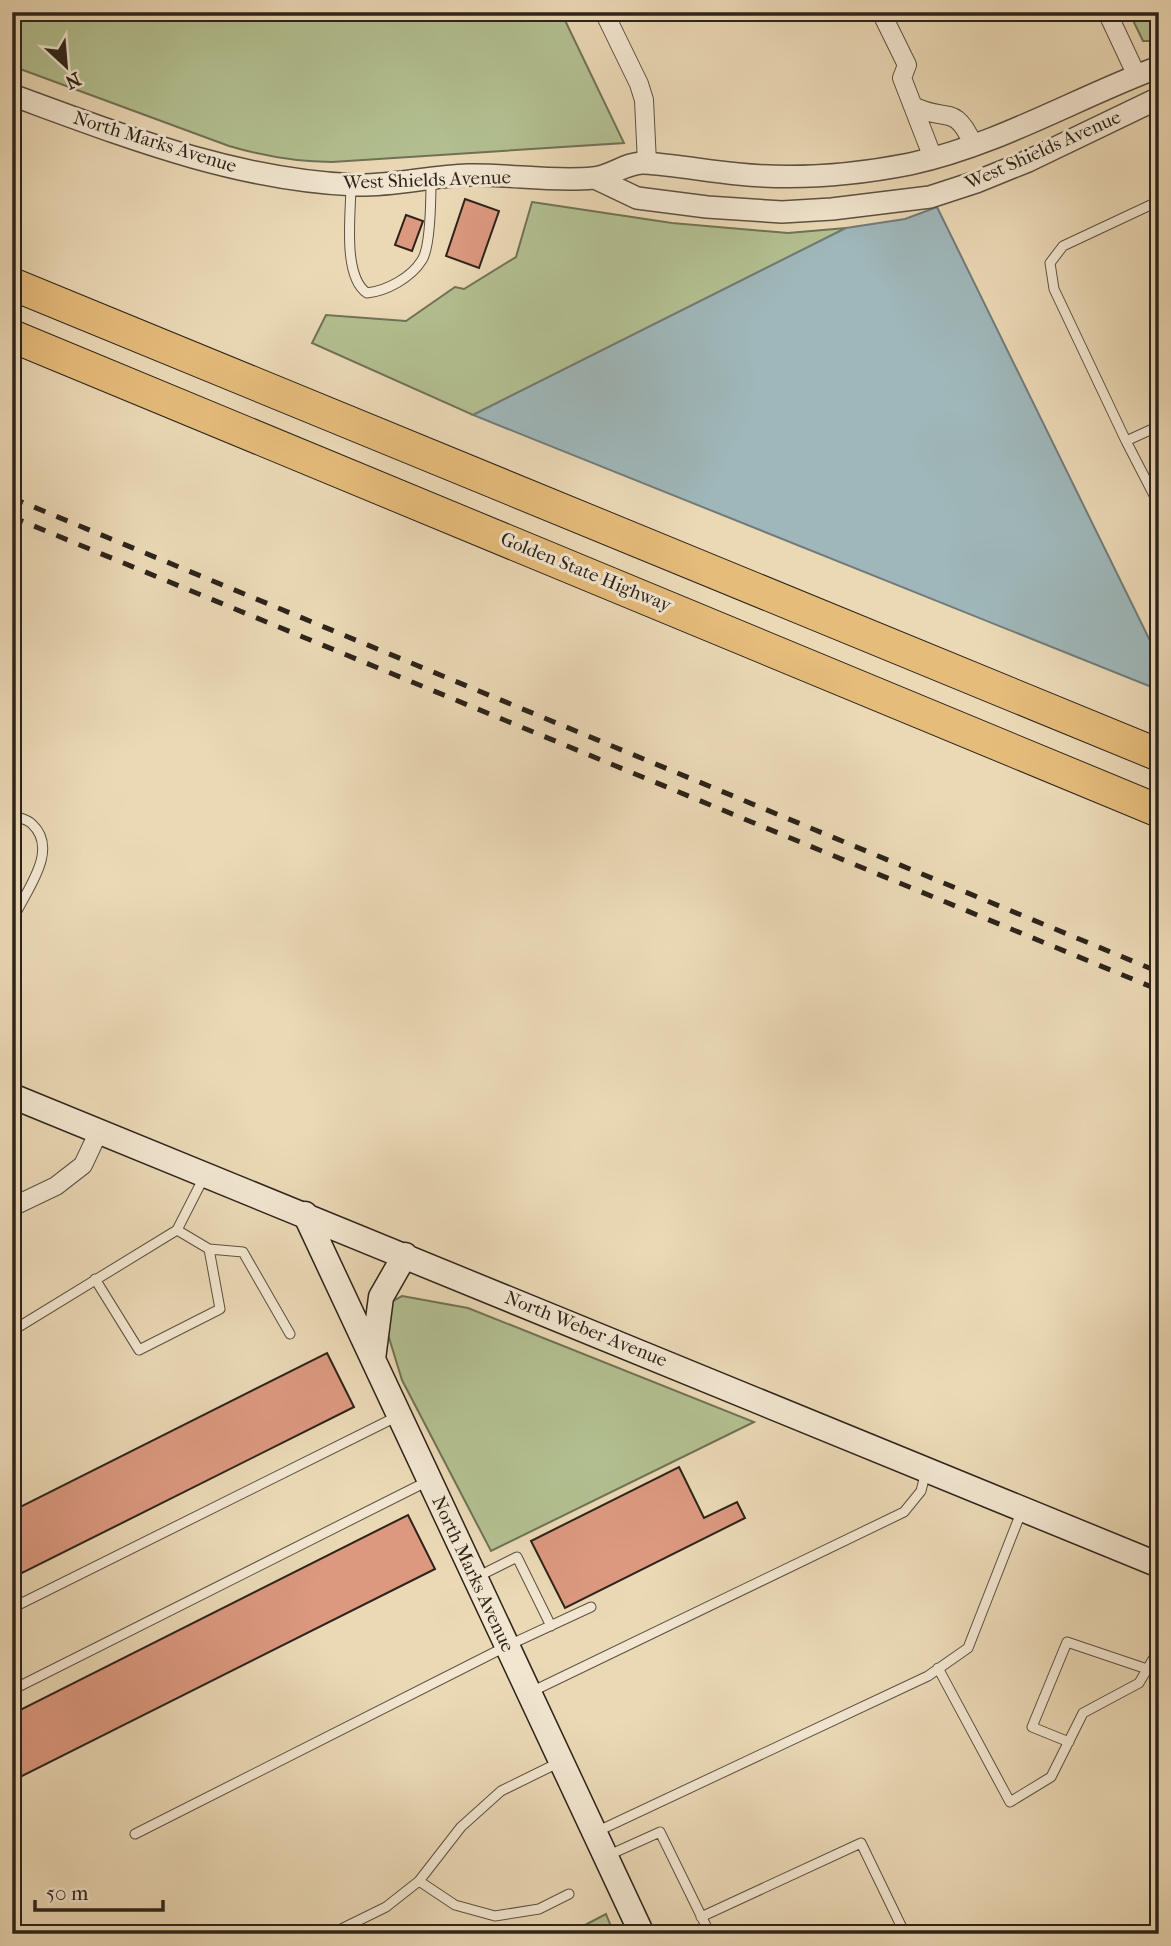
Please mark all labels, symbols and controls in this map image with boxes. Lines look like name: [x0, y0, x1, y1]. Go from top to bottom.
north arrow: [32, 32, 102, 102]
text: N: [61, 67, 84, 94]
street label: West Shields Avenue: [961, 106, 1124, 195]
street label: North Marks Avenue: [71, 107, 239, 177]
street label: West Shields Avenue: [342, 166, 511, 194]
street label: Golden State Highway: [497, 528, 675, 617]
street label: North Weber Avenue: [502, 1286, 670, 1372]
street label: North Marks Avenue: [427, 1493, 519, 1655]
scale bar: [35, 1869, 163, 1913]
text: 50 m: [46, 1881, 89, 1905]

